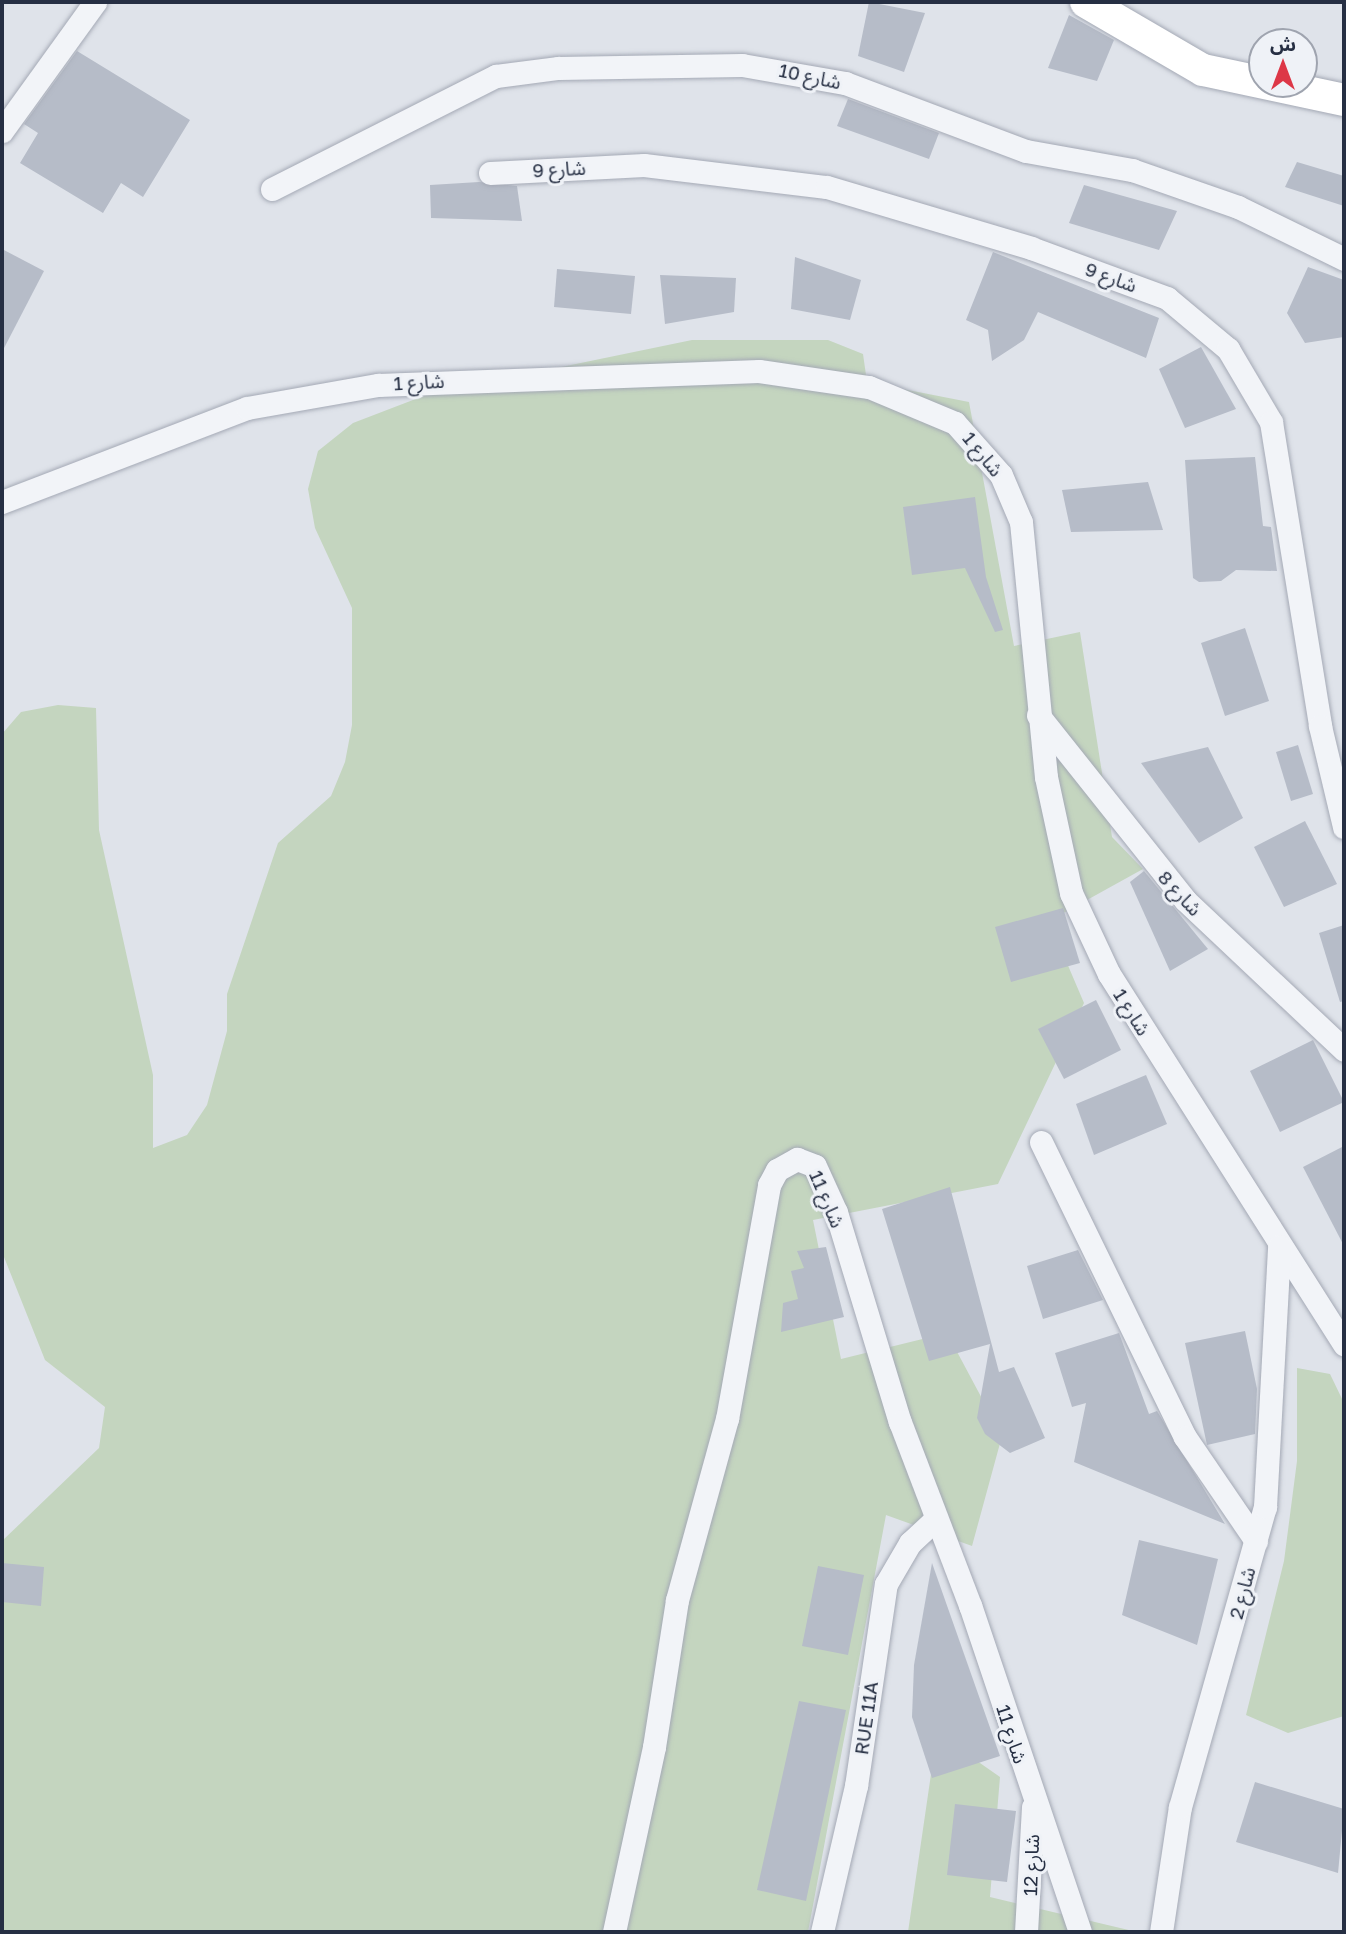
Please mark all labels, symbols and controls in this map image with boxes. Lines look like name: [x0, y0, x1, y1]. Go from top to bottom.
north arrow: [1248, 28, 1318, 98]
text: ش: [1270, 32, 1296, 55]
street label: شارع 10: [777, 58, 843, 94]
street label: شارع 9: [532, 156, 586, 182]
street label: شارع 9: [1082, 257, 1140, 297]
street label: شارع 1: [393, 369, 445, 395]
street label: شارع 1: [958, 427, 1008, 481]
street label: شارع 8: [1153, 866, 1207, 920]
street label: شارع 1: [1109, 984, 1155, 1040]
street label: شارع 11: [805, 1167, 849, 1231]
street label: شارع 2: [1224, 1565, 1260, 1621]
street label: RUE 11A: [850, 1680, 882, 1756]
street label: شارع 11: [992, 1702, 1032, 1766]
street label: شارع 12: [1019, 1834, 1043, 1896]

